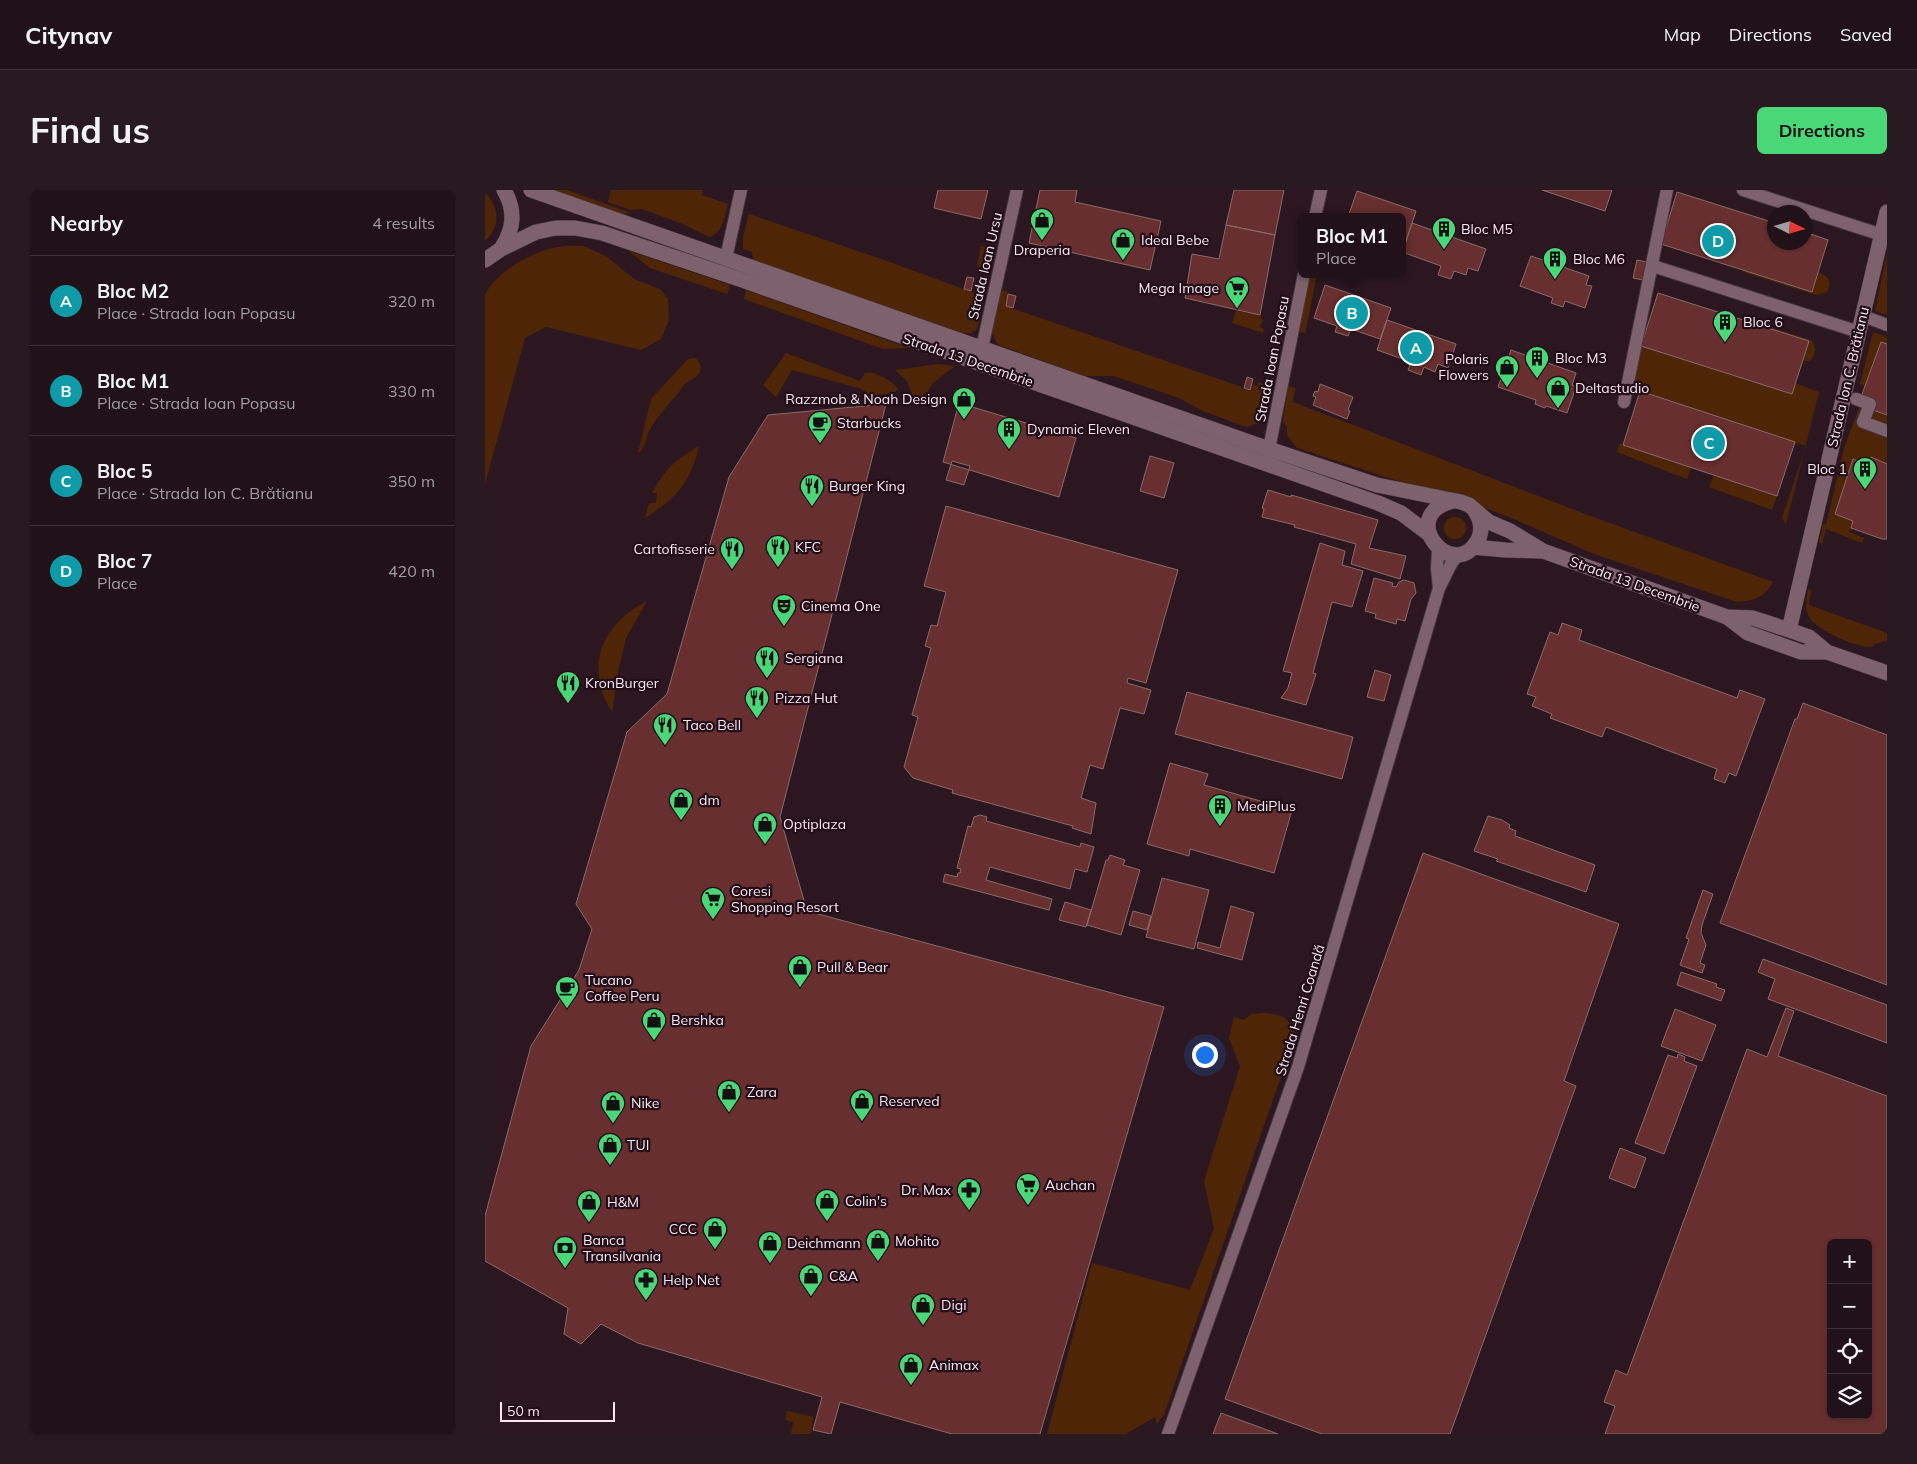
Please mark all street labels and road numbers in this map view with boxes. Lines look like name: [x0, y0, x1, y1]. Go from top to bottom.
street label: Strada Ioan Ursu: [964, 211, 1006, 321]
street label: Strada Ioan Popasu: [1251, 294, 1293, 424]
street label: Strada Ion C. Brătianu: [1823, 305, 1873, 449]
street label: Strada 13 Decembrie: [900, 329, 1036, 391]
street label: Strada 13 Decembrie: [1567, 552, 1703, 616]
street label: Strada Henri Coandă: [1271, 942, 1329, 1078]

